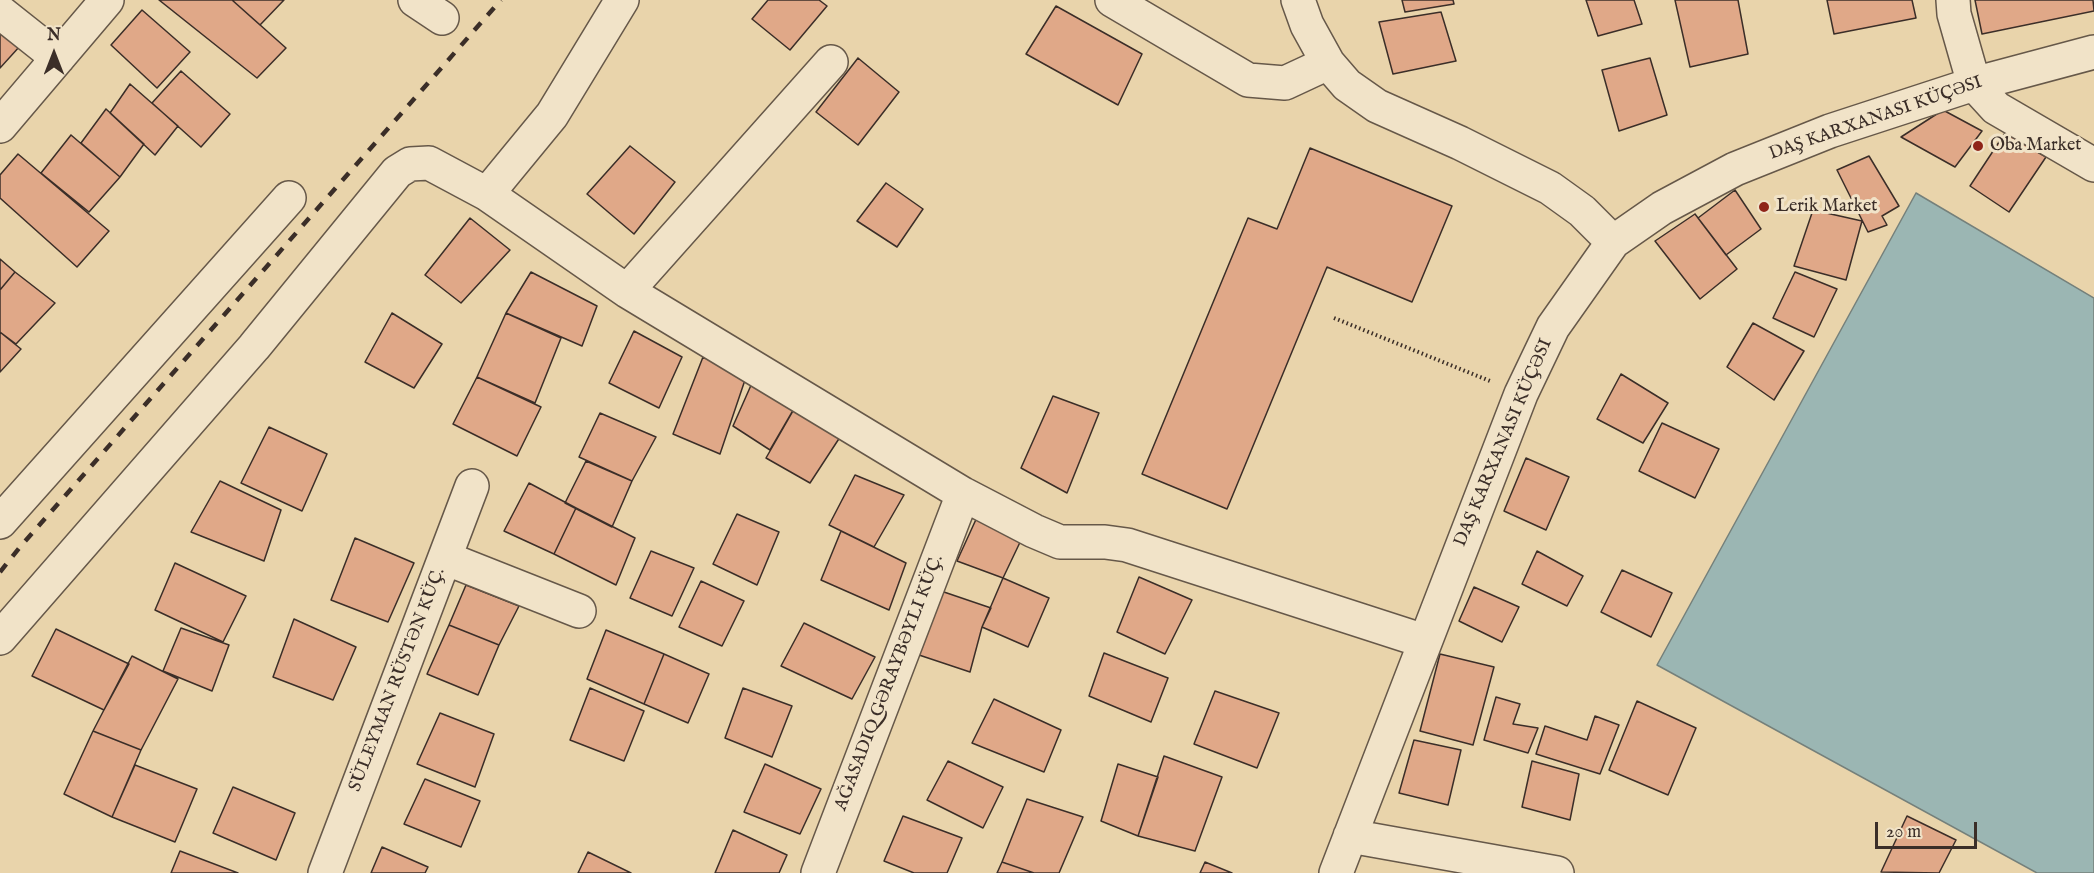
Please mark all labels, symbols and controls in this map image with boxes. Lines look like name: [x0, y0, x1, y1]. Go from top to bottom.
north arrow: [24, 24, 84, 84]
text: N: [47, 26, 61, 46]
street label: DAŞ KARXANASI KÜÇƏSI: [1767, 72, 1985, 166]
place label: Oba Market: [1990, 135, 2081, 157]
marker: Oba Market: [1971, 139, 1985, 153]
place label: Lerik Market: [1776, 196, 1877, 218]
marker: Lerik Market: [1757, 200, 1771, 214]
street label: DAŞ KARXANASI KÜÇƏSI: [1450, 336, 1558, 550]
street label: AĞASADIQ GƏRAYBƏYLI KÜÇ.: [831, 552, 949, 814]
street label: SÜLEYMAN RÜSTƏN KÜÇ.: [345, 565, 451, 795]
scale bar: [1878, 810, 1980, 848]
text: 20 m: [1886, 821, 1921, 844]

